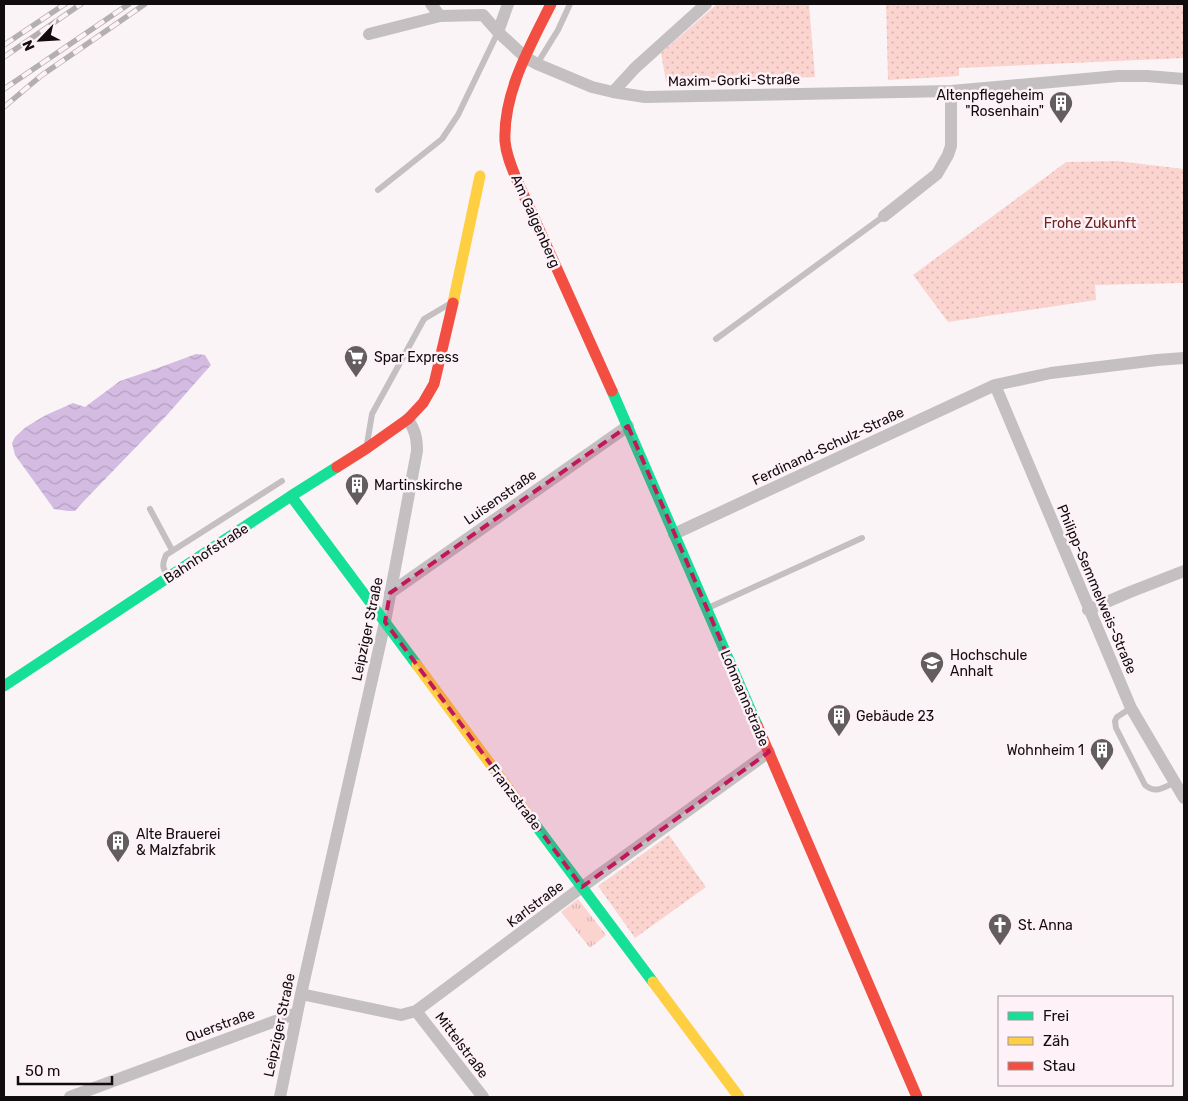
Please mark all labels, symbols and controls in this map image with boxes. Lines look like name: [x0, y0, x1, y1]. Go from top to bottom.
north arrow: [15, 15, 65, 65]
text: N: [19, 37, 39, 53]
street label: Maxim-Gorki-Straße: [668, 71, 800, 90]
place label: Altenpflegeheim "Rosenhain": [937, 87, 1044, 120]
building icon: Altenpflegeheim "Rosenhain": [1048, 90, 1074, 124]
street label: Am Galgenberg: [507, 172, 564, 270]
park label: Frohe Zukunft: [1044, 215, 1137, 232]
supermarket icon: Spar Express: [343, 344, 369, 378]
place label: Spar Express: [374, 349, 459, 366]
street label: Ferdinand-Schulz-Straße: [750, 404, 907, 489]
street label: Luisenstraße: [461, 466, 540, 529]
building icon: Martinskirche: [344, 472, 370, 506]
place label: Martinskirche: [374, 477, 463, 494]
street label: Philipp-Semmelweis-Straße: [1053, 502, 1140, 677]
street label: Bahnhofstraße: [161, 520, 252, 587]
street label: Leipziger Straße: [348, 576, 387, 683]
street label: Lohmannstraße: [717, 647, 773, 749]
place label: Hochschule Anhalt: [950, 647, 1028, 680]
school or university icon: Hochschule Anhalt: [919, 650, 945, 684]
building icon: Gebäude 23: [826, 703, 852, 737]
place label: Gebäude 23: [856, 708, 934, 725]
building icon: Wohnheim 1: [1089, 737, 1115, 771]
place label: Wohnheim 1: [1006, 742, 1084, 759]
street label: Franzstraße: [484, 761, 545, 834]
place label: Alte Brauerei & Malzfabrik: [136, 826, 221, 859]
building icon: Alte Brauerei & Malzfabrik: [105, 829, 131, 863]
street label: Karlstraße: [504, 878, 567, 931]
church icon: St. Anna: [987, 912, 1013, 946]
place label: St. Anna: [1018, 917, 1073, 934]
street label: Leipziger Straße: [260, 972, 299, 1079]
legend: [998, 996, 1173, 1086]
street label: Querstraße: [183, 1005, 257, 1046]
text: Frei: [1043, 1007, 1069, 1025]
street label: Mittelstraße: [431, 1009, 492, 1082]
text: Zäh: [1043, 1032, 1069, 1050]
scale bar: [18, 1054, 111, 1086]
text: Stau: [1043, 1057, 1076, 1075]
text: 50 m: [25, 1062, 60, 1080]

